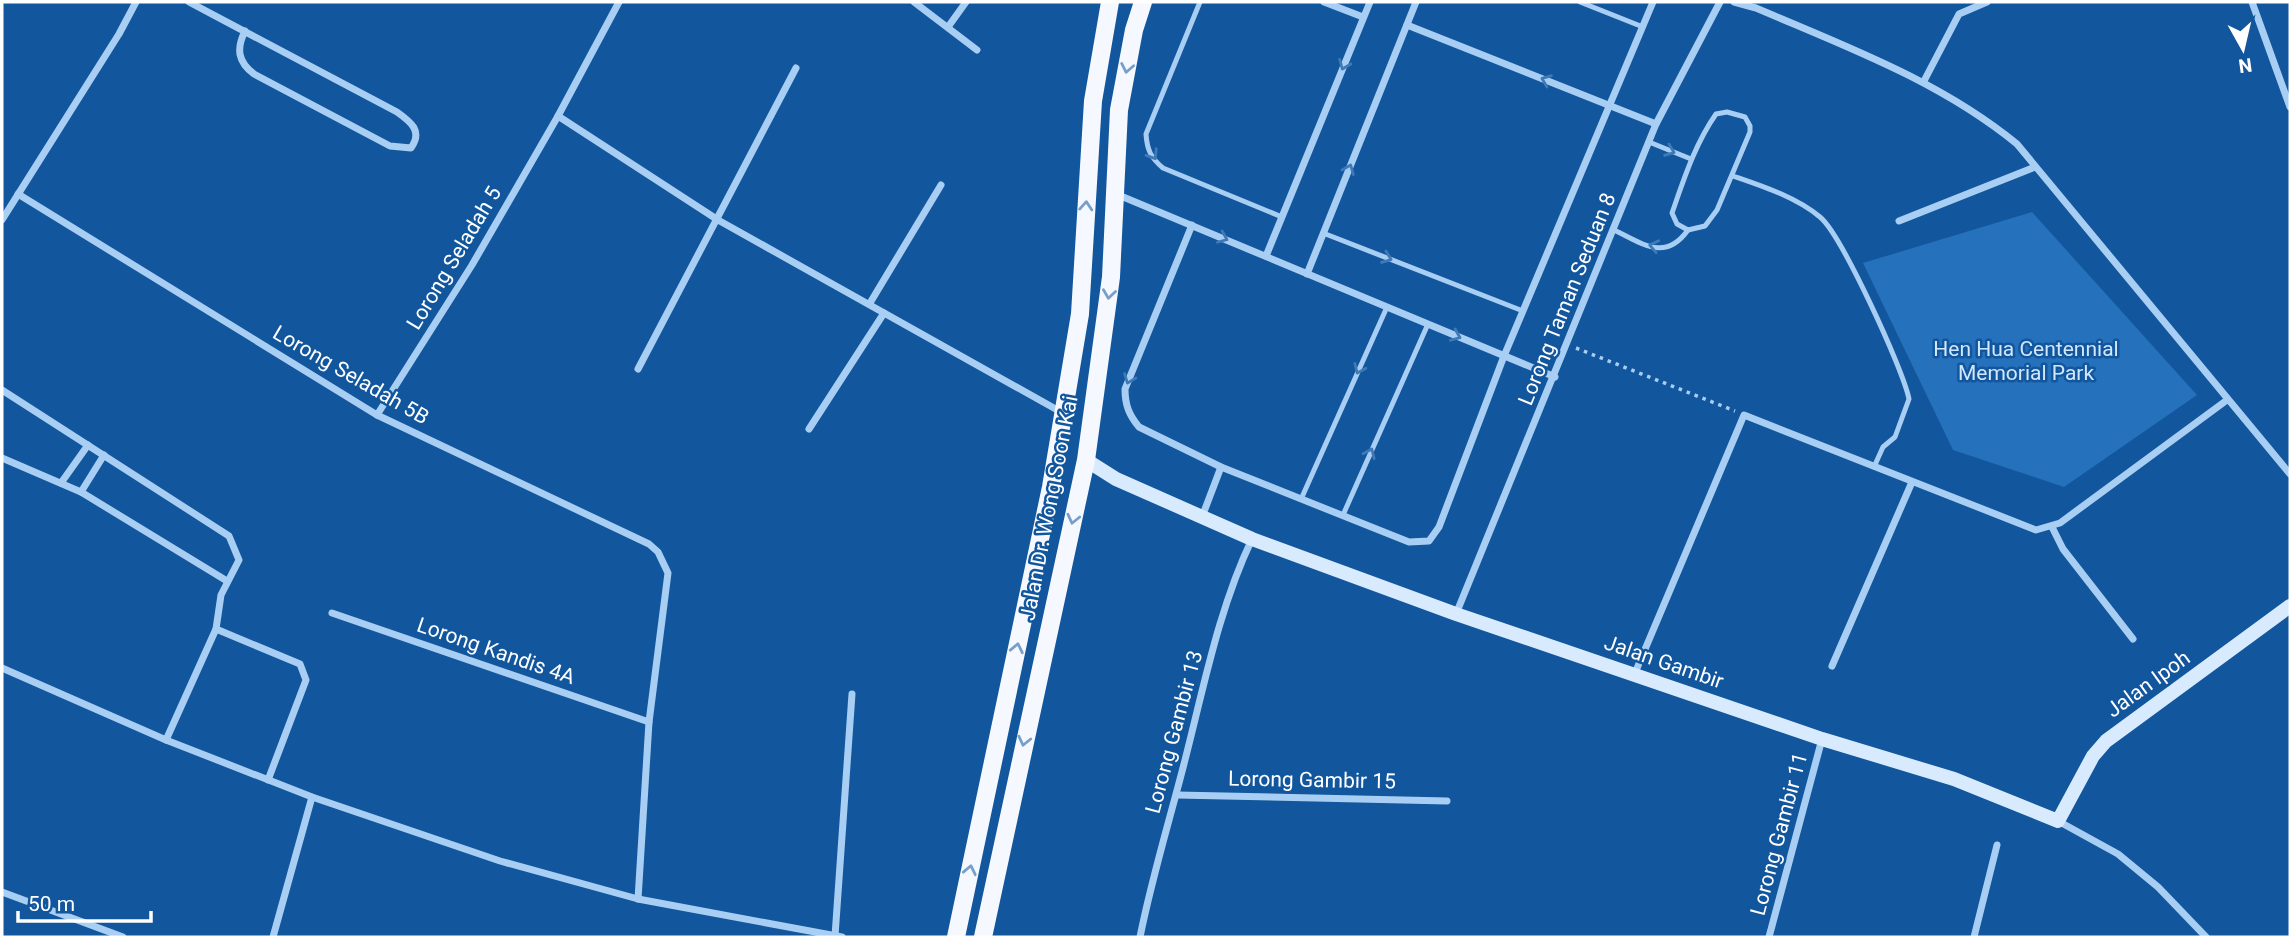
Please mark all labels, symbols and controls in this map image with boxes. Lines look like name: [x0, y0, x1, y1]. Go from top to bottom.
north arrow: [2208, 14, 2278, 84]
text: N: [2237, 53, 2254, 78]
one-way arrow: [1338, 58, 1352, 70]
one-way arrow: [1120, 62, 1135, 74]
one-way arrow: [1540, 75, 1552, 89]
one-way arrow: [1664, 142, 1676, 156]
one-way arrow: [1145, 147, 1158, 160]
one-way arrow: [1340, 164, 1354, 176]
street label: Lorong Seladah 5: [402, 182, 506, 334]
street label: Lorong Taman Seduan 8: [1513, 189, 1621, 409]
one-way arrow: [1079, 200, 1094, 211]
one-way arrow: [1217, 230, 1229, 244]
one-way arrow: [1648, 239, 1660, 254]
one-way arrow: [1380, 249, 1392, 263]
one-way arrow: [1101, 288, 1116, 300]
street label: Lorong Seladah 5B: [269, 321, 433, 429]
one-way arrow: [1449, 327, 1461, 341]
park label: Hen Hua Centennial Memorial Park: [1933, 337, 2119, 385]
one-way arrow: [1353, 362, 1367, 374]
one-way arrow: [1124, 373, 1138, 385]
street label: Jalan Dr. Wong Soon Kai: [1015, 394, 1083, 622]
one-way arrow: [1362, 447, 1376, 460]
one-way arrow: [1067, 513, 1081, 525]
street label: Lorong Kandis 4A: [414, 613, 578, 689]
street label: Jalan Gambir: [1601, 630, 1727, 694]
one-way arrow: [1008, 642, 1023, 654]
street label: Jalan Ipoh: [2102, 646, 2194, 722]
street label: Lorong Gambir 13: [1141, 648, 1207, 816]
one-way arrow: [1017, 735, 1032, 747]
street label: Lorong Gambir 11: [1746, 750, 1812, 918]
street label: Lorong Gambir 15: [1228, 767, 1396, 793]
one-way arrow: [962, 864, 977, 876]
scale bar: [18, 880, 150, 924]
text: 50 m: [28, 892, 75, 916]

